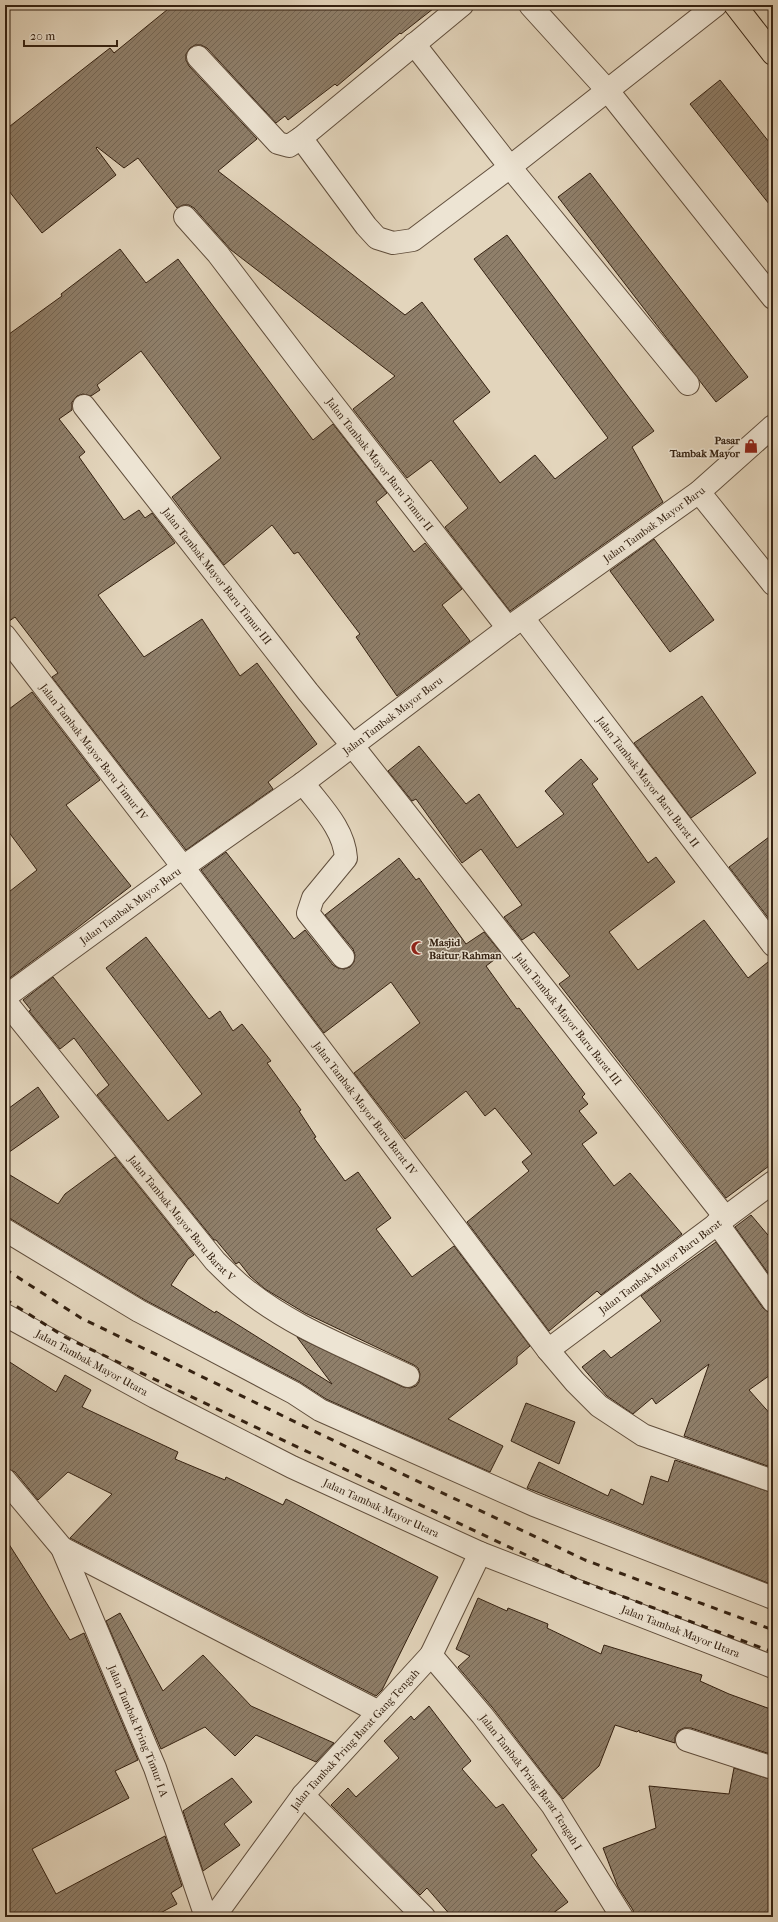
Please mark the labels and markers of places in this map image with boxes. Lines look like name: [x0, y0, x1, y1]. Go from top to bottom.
place label: Pasar Tambak Mayor: [669, 434, 740, 460]
shop icon: Pasar Tambak Mayor: [743, 438, 759, 454]
place label: Masjid Baitur Rahman: [428, 936, 502, 962]
mosque icon: Masjid Baitur Rahman: [410, 940, 426, 956]

